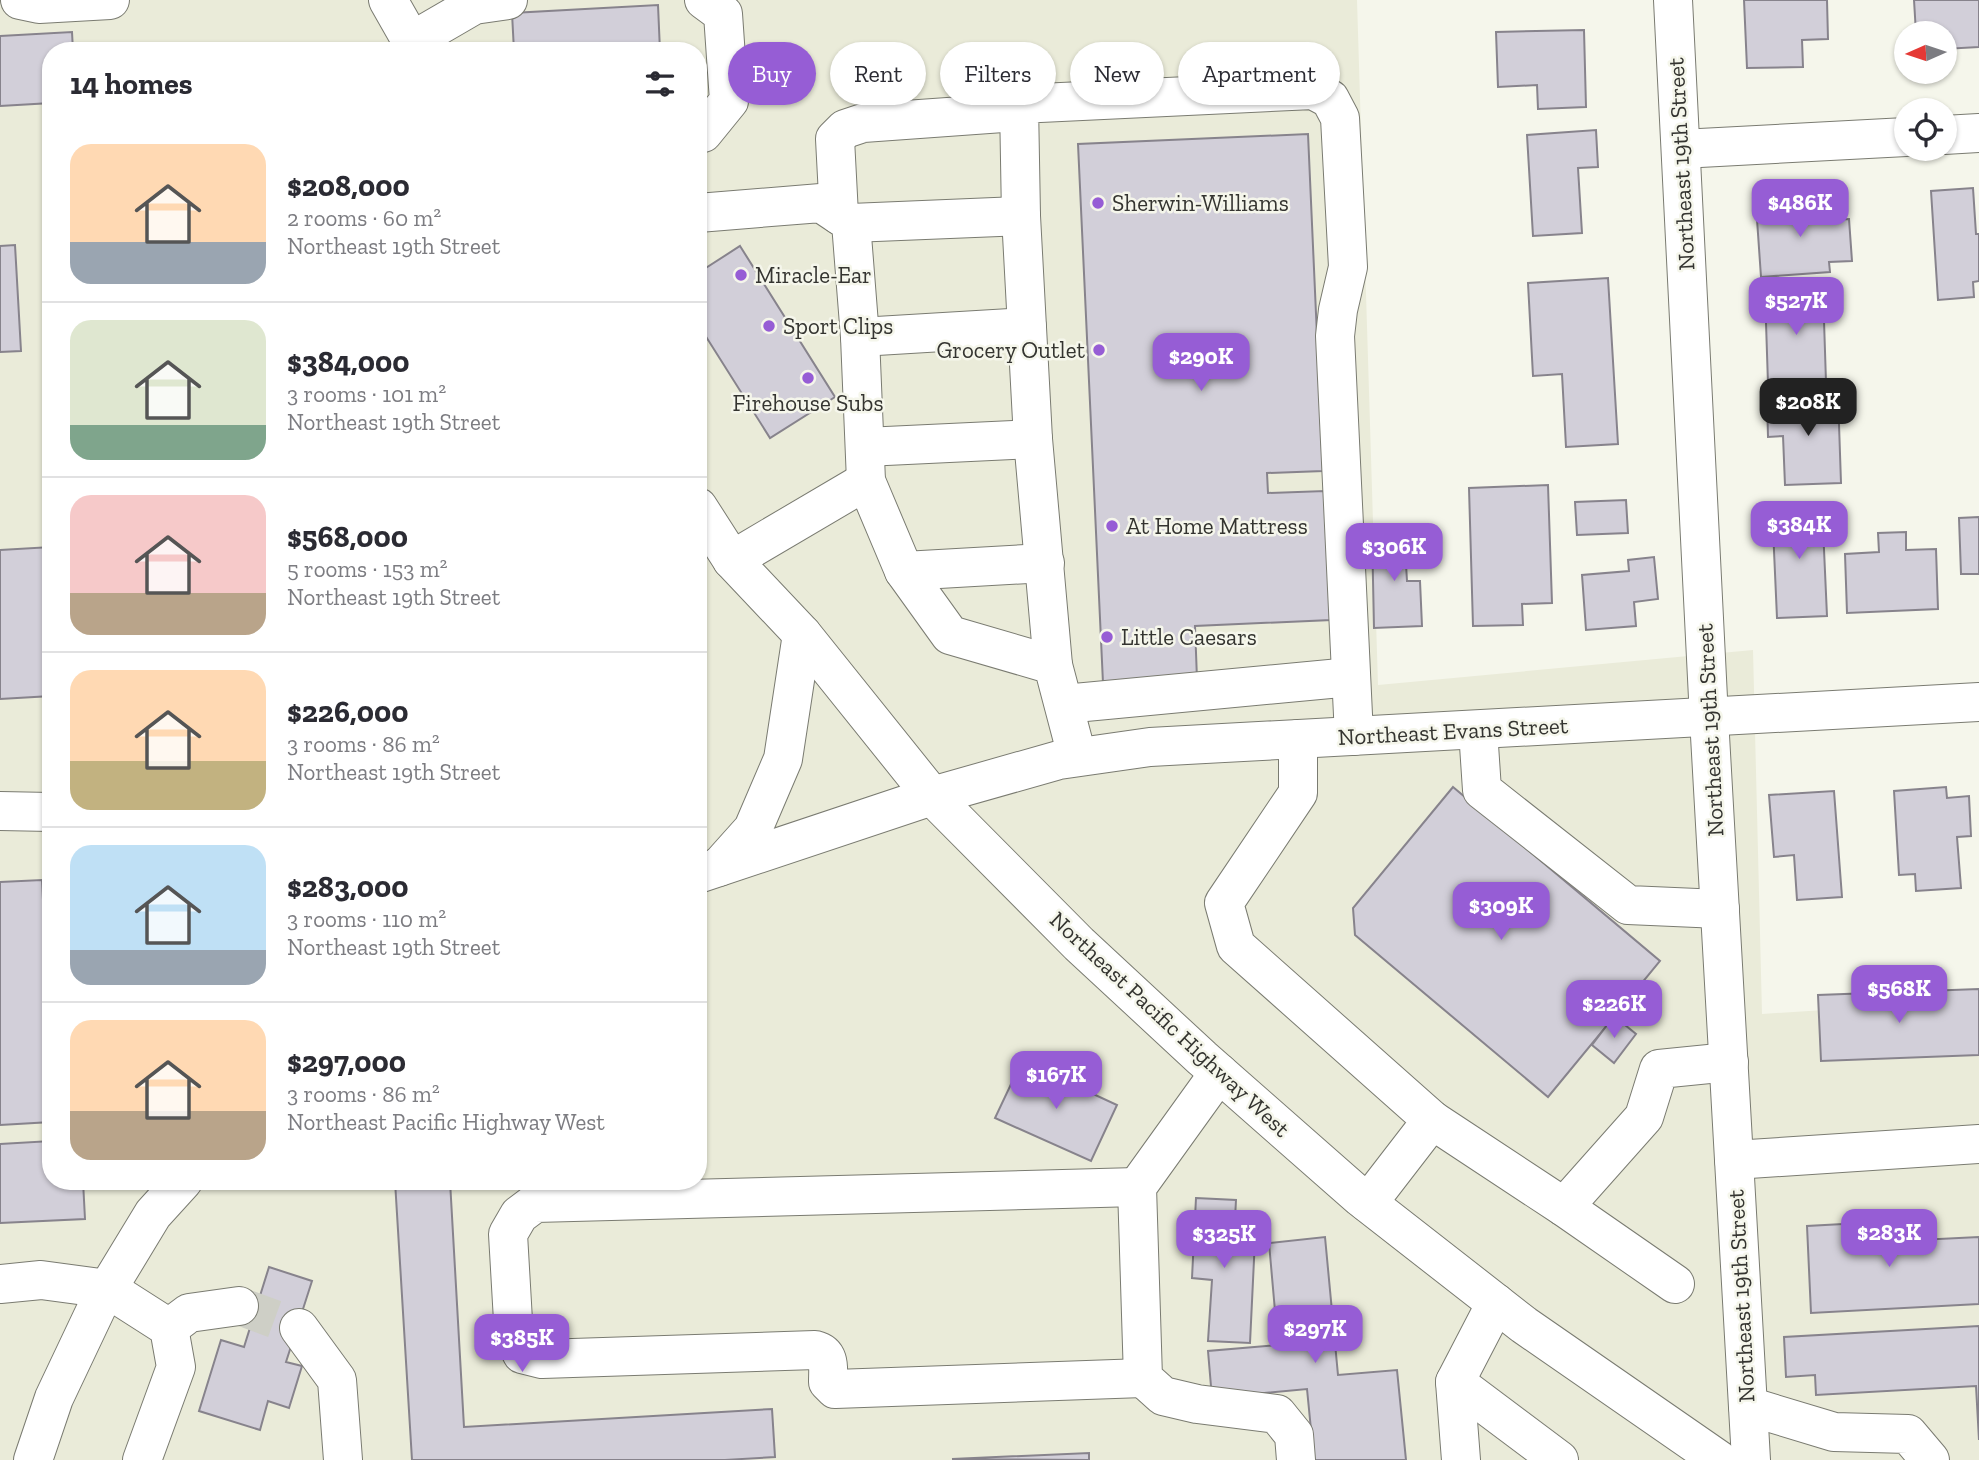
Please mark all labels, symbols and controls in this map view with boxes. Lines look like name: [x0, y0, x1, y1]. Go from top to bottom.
north arrow: [1894, 21, 1956, 84]
map controls: [1894, 21, 1957, 161]
chip: Buy: [728, 42, 816, 105]
chip: Rent: [830, 42, 926, 105]
chip: Filters: [940, 42, 1056, 105]
chip: New: [1070, 42, 1164, 105]
chip: Apartment: [1178, 42, 1340, 105]
street label: Northeast 19th Street: [1661, 56, 1701, 271]
icon: filters: [641, 65, 679, 103]
text: 14 homes: [70, 66, 193, 102]
button: locate: [1894, 98, 1957, 161]
text: $208,000: [287, 168, 410, 204]
icon: home: [126, 172, 210, 256]
pin: $486K: [1751, 180, 1849, 239]
text: $486K: [1768, 188, 1832, 216]
place label: Sherwin-Williams: [1112, 189, 1289, 217]
marker: Sherwin-Williams: [1090, 195, 1106, 211]
text: 2 rooms · 60 m²: [287, 204, 441, 232]
text: Northeast 19th Street: [287, 232, 500, 260]
place label: Miracle-Ear: [755, 261, 872, 289]
marker: Miracle-Ear: [733, 267, 749, 283]
pin: $527K: [1747, 278, 1845, 337]
text: $527K: [1765, 286, 1827, 314]
place label: Sport Clips: [783, 312, 893, 340]
marker: Sport Clips: [761, 318, 777, 334]
pin: $290K: [1152, 334, 1250, 393]
place label: Grocery Outlet: [936, 336, 1085, 364]
marker: Grocery Outlet: [1091, 342, 1107, 358]
text: $290K: [1169, 342, 1233, 370]
text: $384,000: [287, 344, 410, 380]
icon: home: [126, 348, 210, 432]
marker: Firehouse Subs: [800, 370, 816, 386]
pin: $208K: [1759, 378, 1857, 438]
text: 3 rooms · 101 m²: [287, 380, 446, 408]
text: $208K: [1776, 387, 1840, 415]
place label: Firehouse Subs: [733, 389, 883, 417]
text: Northeast 19th Street: [287, 408, 500, 436]
pin: $384K: [1750, 502, 1848, 561]
text: $384K: [1767, 510, 1831, 538]
place label: At Home Mattress: [1126, 512, 1308, 540]
marker: At Home Mattress: [1104, 518, 1120, 534]
text: $568,000: [287, 519, 408, 555]
icon: home: [126, 523, 210, 607]
pin: $306K: [1345, 524, 1443, 583]
text: $306K: [1362, 532, 1426, 560]
text: 5 rooms · 153 m²: [287, 555, 448, 583]
text: Northeast 19th Street: [287, 583, 500, 611]
street label: Northeast 19th Street: [1690, 622, 1730, 837]
place label: Little Caesars: [1121, 623, 1257, 651]
marker: Little Caesars: [1099, 629, 1115, 645]
text: $226,000: [287, 694, 409, 730]
icon: home: [126, 698, 210, 782]
street label: Northeast Evans Street: [1337, 711, 1569, 751]
text: 3 rooms · 86 m²: [287, 730, 440, 758]
text: Northeast 19th Street: [287, 758, 500, 786]
text: $283,000: [287, 869, 409, 905]
icon: home: [126, 873, 210, 957]
pin: $309K: [1452, 883, 1550, 942]
text: $309K: [1469, 891, 1533, 919]
text: 3 rooms · 110 m²: [287, 905, 446, 933]
street label: Northeast Pacific Highway West: [1044, 905, 1296, 1143]
text: Northeast 19th Street: [287, 933, 500, 961]
pin: $568K: [1850, 965, 1948, 1025]
text: $568K: [1867, 974, 1931, 1002]
pin: $226K: [1565, 981, 1663, 1040]
text: $226K: [1582, 989, 1646, 1017]
text: $297,000: [287, 1044, 406, 1080]
icon: home: [126, 1048, 210, 1132]
pin: $167K: [1007, 1052, 1105, 1111]
text: $167K: [1026, 1060, 1086, 1088]
text: 3 rooms · 86 m²: [287, 1080, 440, 1108]
text: Northeast Pacific Highway West: [287, 1108, 605, 1136]
street label: Northeast 19th Street: [1721, 1188, 1761, 1403]
pin: $325K: [1175, 1210, 1273, 1270]
pin: $283K: [1840, 1210, 1938, 1269]
text: $283K: [1857, 1218, 1921, 1246]
text: $325K: [1192, 1219, 1256, 1247]
pin: $297K: [1266, 1306, 1364, 1365]
pin: $385K: [473, 1314, 571, 1374]
text: $297K: [1284, 1314, 1346, 1342]
text: $385K: [490, 1323, 554, 1351]

